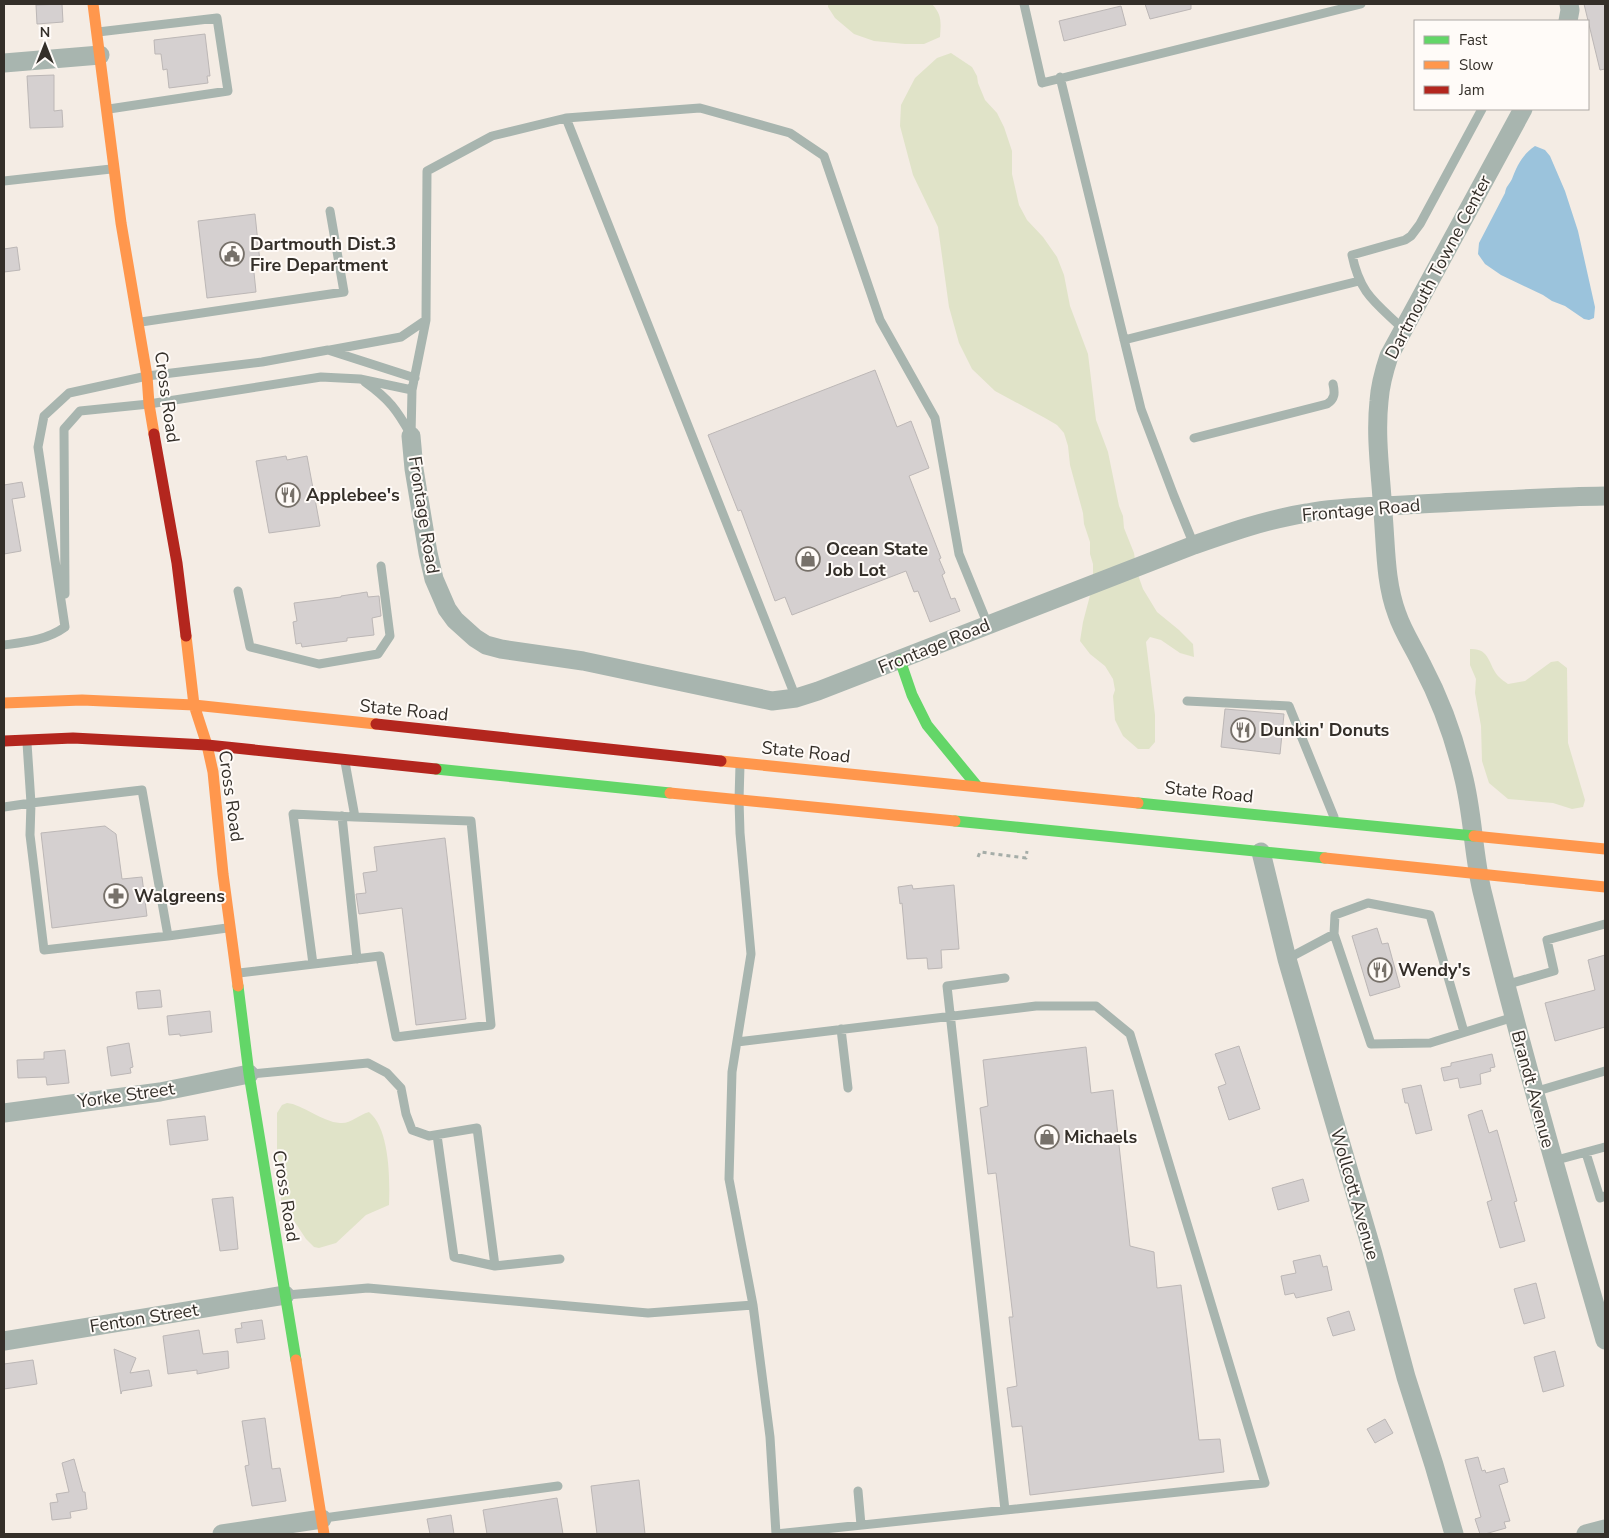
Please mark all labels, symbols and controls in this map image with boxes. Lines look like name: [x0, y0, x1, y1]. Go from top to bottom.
north arrow: [20, 20, 70, 70]
legend: [1414, 20, 1589, 110]
text: N: [40, 23, 50, 42]
text: Fast: [1459, 30, 1488, 50]
text: Slow: [1459, 55, 1494, 75]
text: Jam: [1458, 80, 1485, 100]
street label: Dartmouth Towne Center: [1379, 170, 1497, 363]
place label: Dartmouth Dist.3 Fire Department: [250, 232, 396, 277]
public building icon: Dartmouth Dist.3 Fire Department: [219, 241, 245, 267]
street label: Cross Road: [149, 350, 185, 444]
street label: Frontage Road: [403, 454, 445, 576]
restaurant icon: Applebee's: [275, 482, 301, 508]
place label: Applebee's: [306, 483, 400, 507]
street label: Frontage Road: [1301, 493, 1421, 527]
place label: Ocean State Job Lot: [825, 537, 928, 582]
shop icon: Ocean State Job Lot: [795, 546, 821, 572]
street label: Frontage Road: [874, 613, 994, 679]
street label: State Road: [358, 693, 450, 727]
restaurant icon: Dunkin' Donuts: [1230, 717, 1256, 743]
place label: Dunkin' Donuts: [1260, 718, 1390, 742]
street label: State Road: [760, 735, 852, 769]
street label: Cross Road: [213, 749, 249, 843]
street label: State Road: [1163, 775, 1255, 809]
pharmacy icon: Walgreens: [103, 883, 129, 909]
place label: Walgreens: [134, 884, 225, 908]
restaurant icon: Wendy's: [1367, 957, 1393, 983]
place label: Wendy's: [1398, 958, 1471, 982]
street label: Brandt Avenue: [1506, 1027, 1560, 1151]
street label: Yorke Street: [75, 1076, 177, 1114]
shop icon: Michaels: [1034, 1124, 1060, 1150]
place label: Michaels: [1064, 1125, 1137, 1149]
street label: Wollcott Avenue: [1325, 1125, 1385, 1263]
street label: Cross Road: [267, 1149, 305, 1243]
street label: Fenton Street: [88, 1297, 201, 1338]

